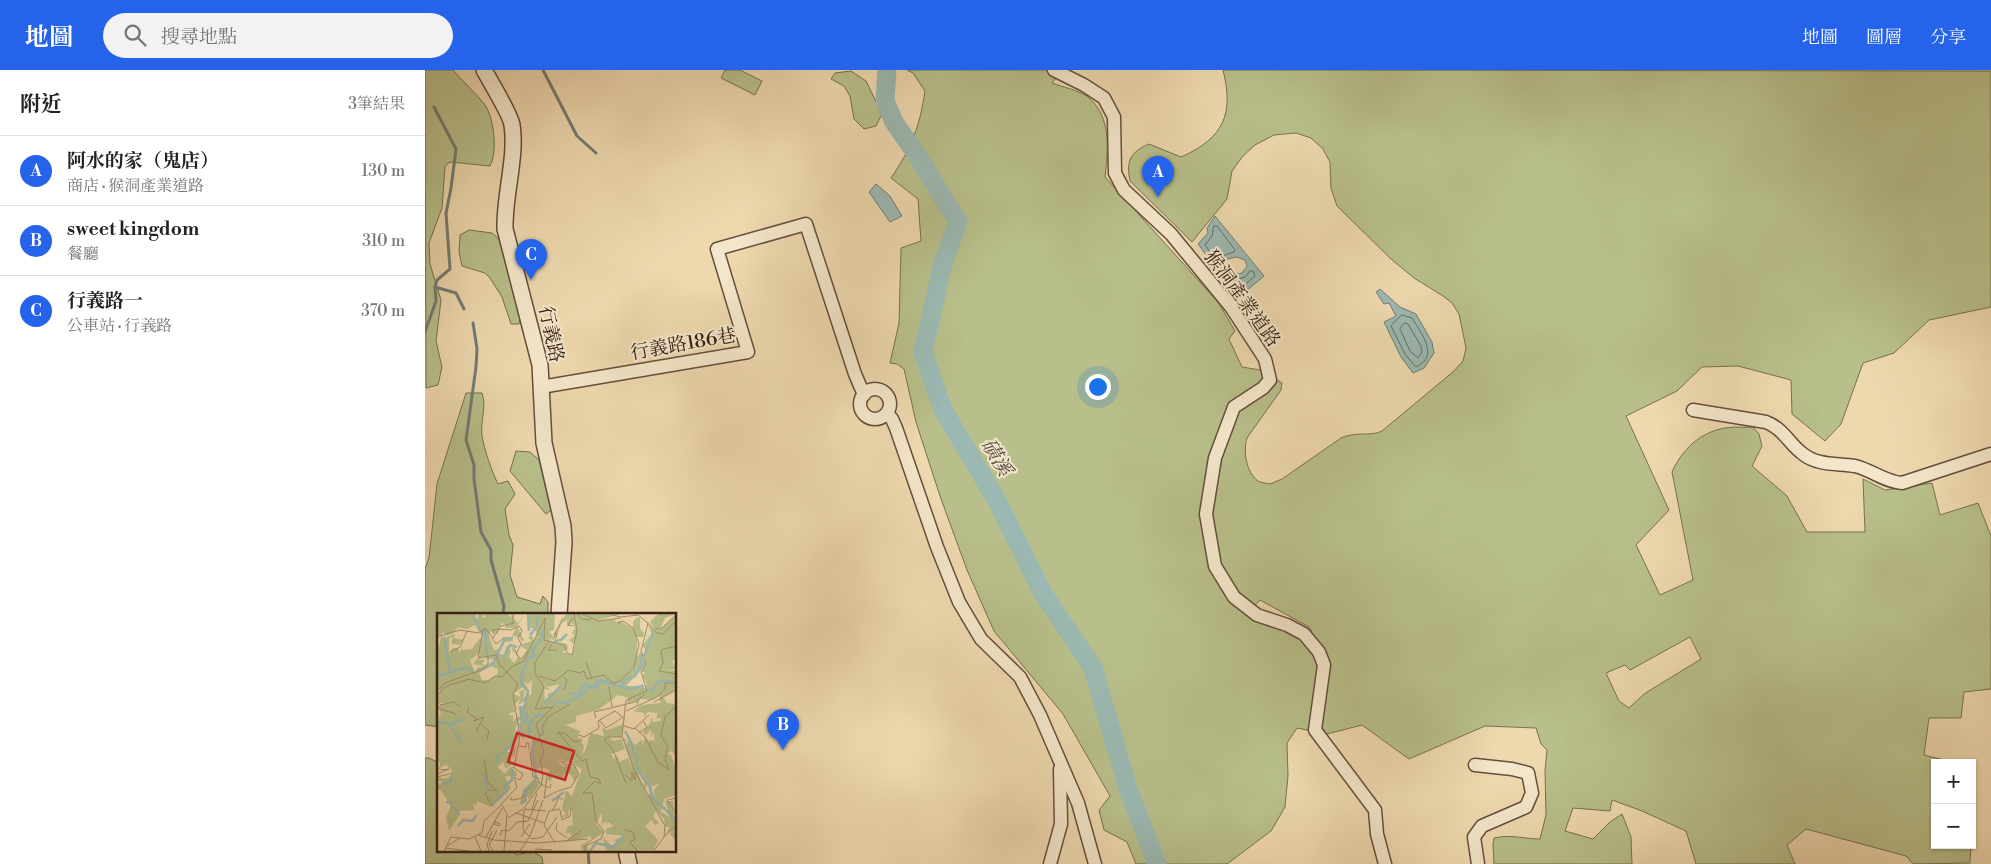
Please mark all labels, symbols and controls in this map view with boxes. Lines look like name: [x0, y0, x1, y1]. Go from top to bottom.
search box: [103, 13, 453, 58]
icon: search: [121, 21, 149, 49]
text: 地圖: [25, 23, 73, 53]
text: 搜尋地點: [161, 25, 237, 49]
text: 地圖: [1802, 26, 1838, 49]
text: 圖層: [1866, 26, 1902, 49]
text: 分享: [1930, 26, 1966, 49]
text: 附近: [20, 92, 62, 118]
text: 3筆結果: [348, 94, 405, 114]
text: 阿水的家（鬼店）: [67, 149, 219, 173]
pin: A: [1142, 156, 1174, 197]
text: A: [30, 161, 42, 181]
text: 130 m: [361, 161, 405, 181]
text: 商店 · 猴洞產業道路: [67, 176, 204, 196]
text: sweet kingdom: [67, 217, 199, 241]
text: B: [30, 231, 42, 251]
text: 310 m: [362, 231, 405, 251]
pin: C: [515, 239, 547, 280]
text: 餐廳: [67, 244, 99, 264]
street label: 猴洞產業道路: [1199, 245, 1285, 352]
text: 行義路一: [67, 289, 143, 313]
text: C: [30, 301, 42, 321]
text: 370 m: [361, 301, 405, 321]
street label: 行義路: [533, 304, 569, 365]
text: 公車站 · 行義路: [67, 316, 172, 336]
street label: 行義路186巷: [628, 323, 738, 365]
your location: [1085, 374, 1111, 400]
water label: 磺溪: [975, 434, 1018, 483]
inset map: [437, 613, 676, 852]
pin: B: [767, 709, 799, 750]
map controls: [1931, 759, 1976, 849]
button: +: [1931, 759, 1976, 804]
button: −: [1931, 804, 1976, 849]

